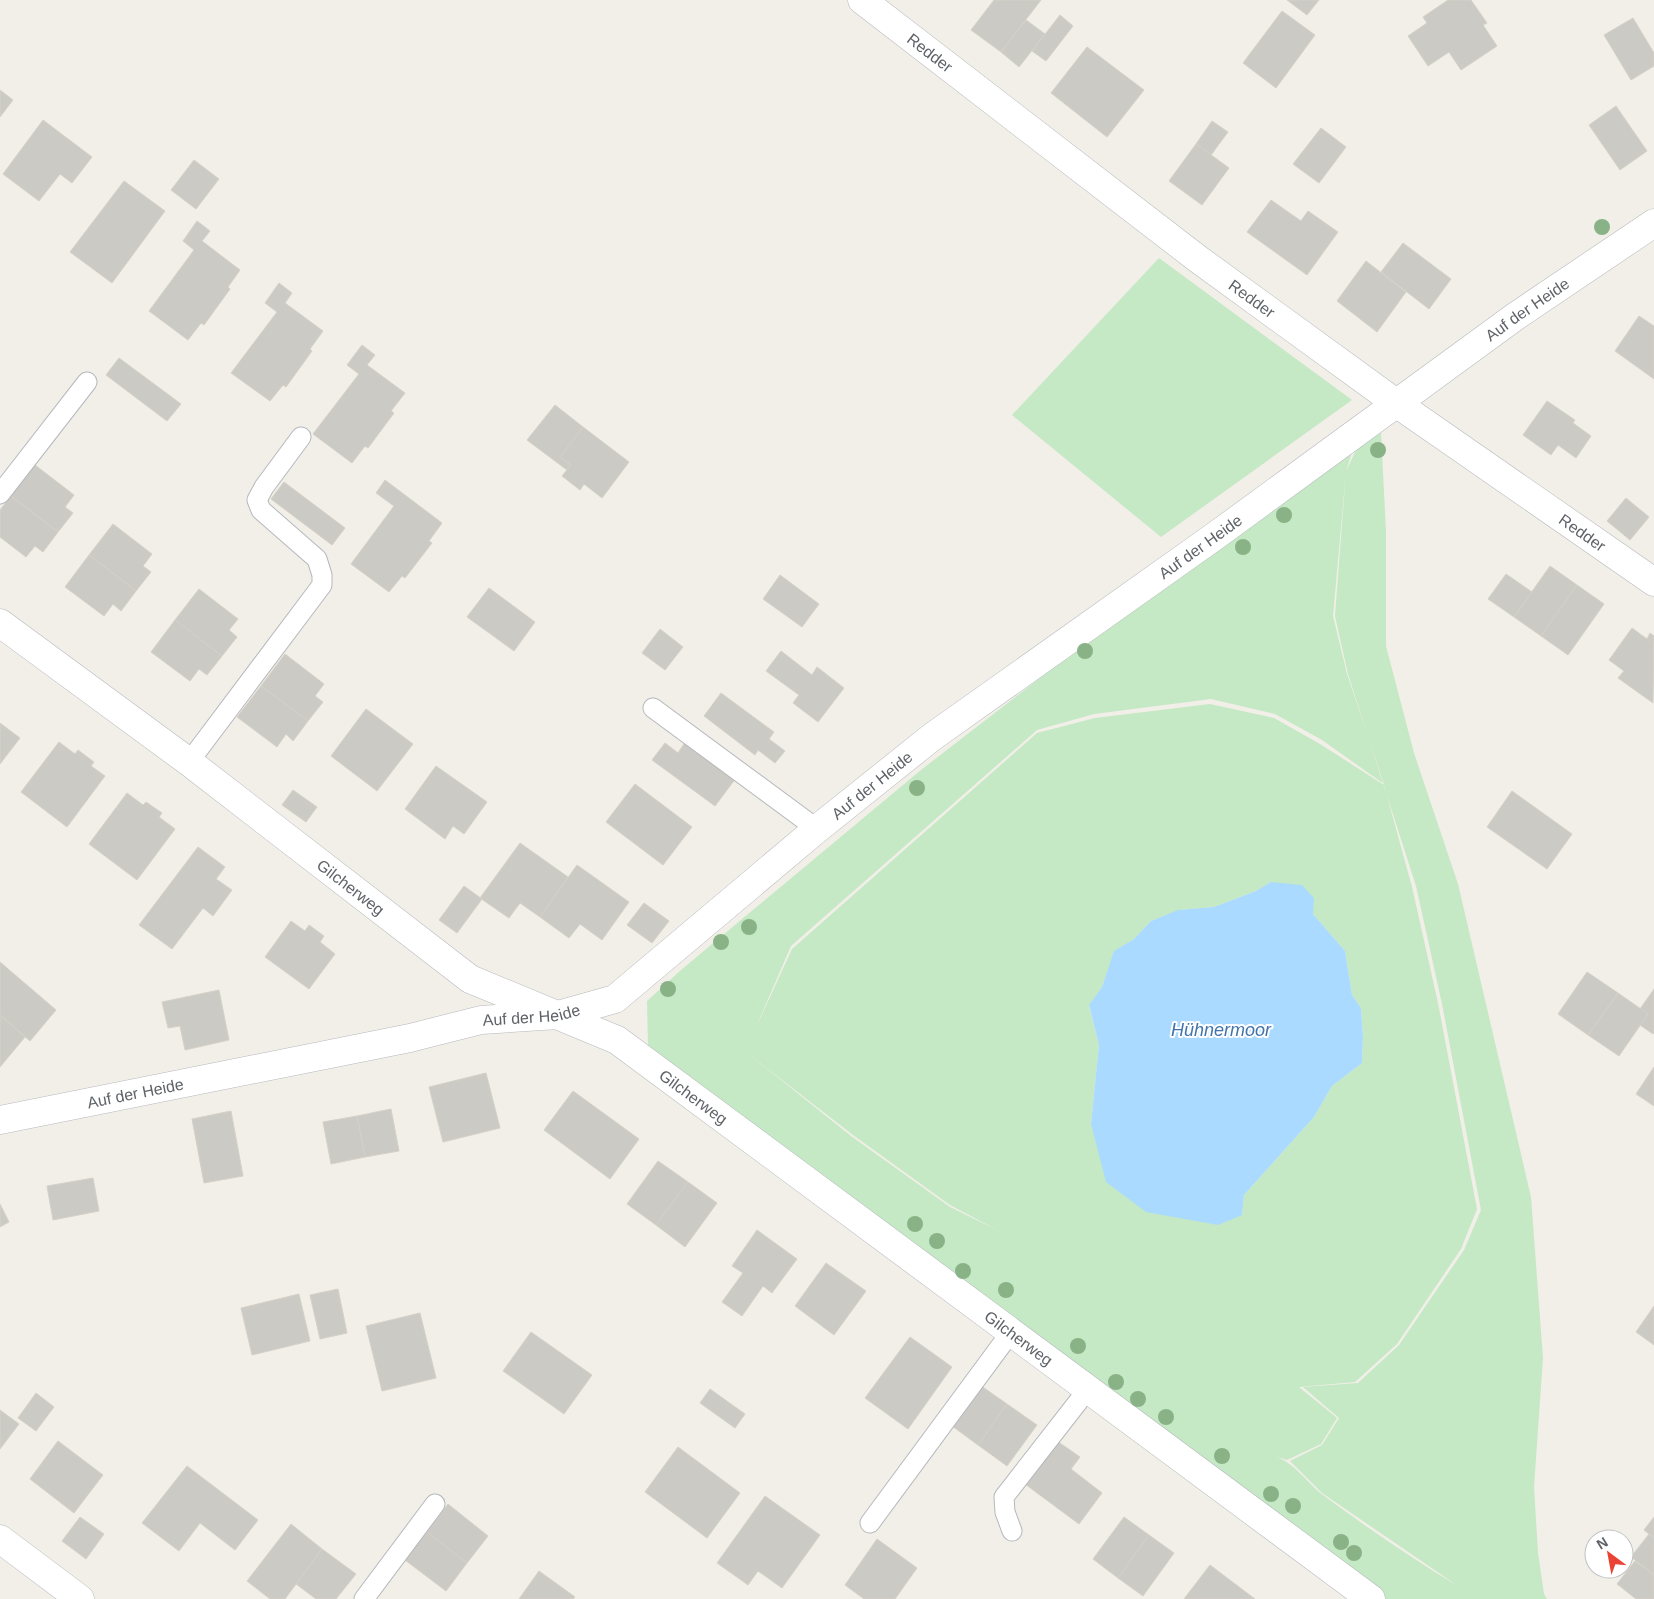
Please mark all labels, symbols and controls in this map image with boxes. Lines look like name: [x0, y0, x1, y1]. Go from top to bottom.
street label: Redder: [904, 30, 957, 76]
street label: Auf der Heide: [1482, 274, 1572, 344]
street label: Redder: [1226, 276, 1279, 321]
street label: Redder: [1556, 510, 1609, 555]
street label: Auf der Heide: [1155, 511, 1245, 582]
street label: Auf der Heide: [828, 748, 915, 822]
street label: Gilcherweg: [314, 856, 388, 918]
street label: Auf der Heide: [482, 1001, 582, 1028]
water label: Hühnermoor: [1171, 1020, 1272, 1040]
street label: Gilcherweg: [656, 1066, 731, 1127]
street label: Auf der Heide: [86, 1075, 185, 1111]
street label: Gilcherweg: [982, 1307, 1056, 1369]
north arrow: [1584, 1529, 1634, 1579]
text: N: [1594, 1534, 1611, 1552]

